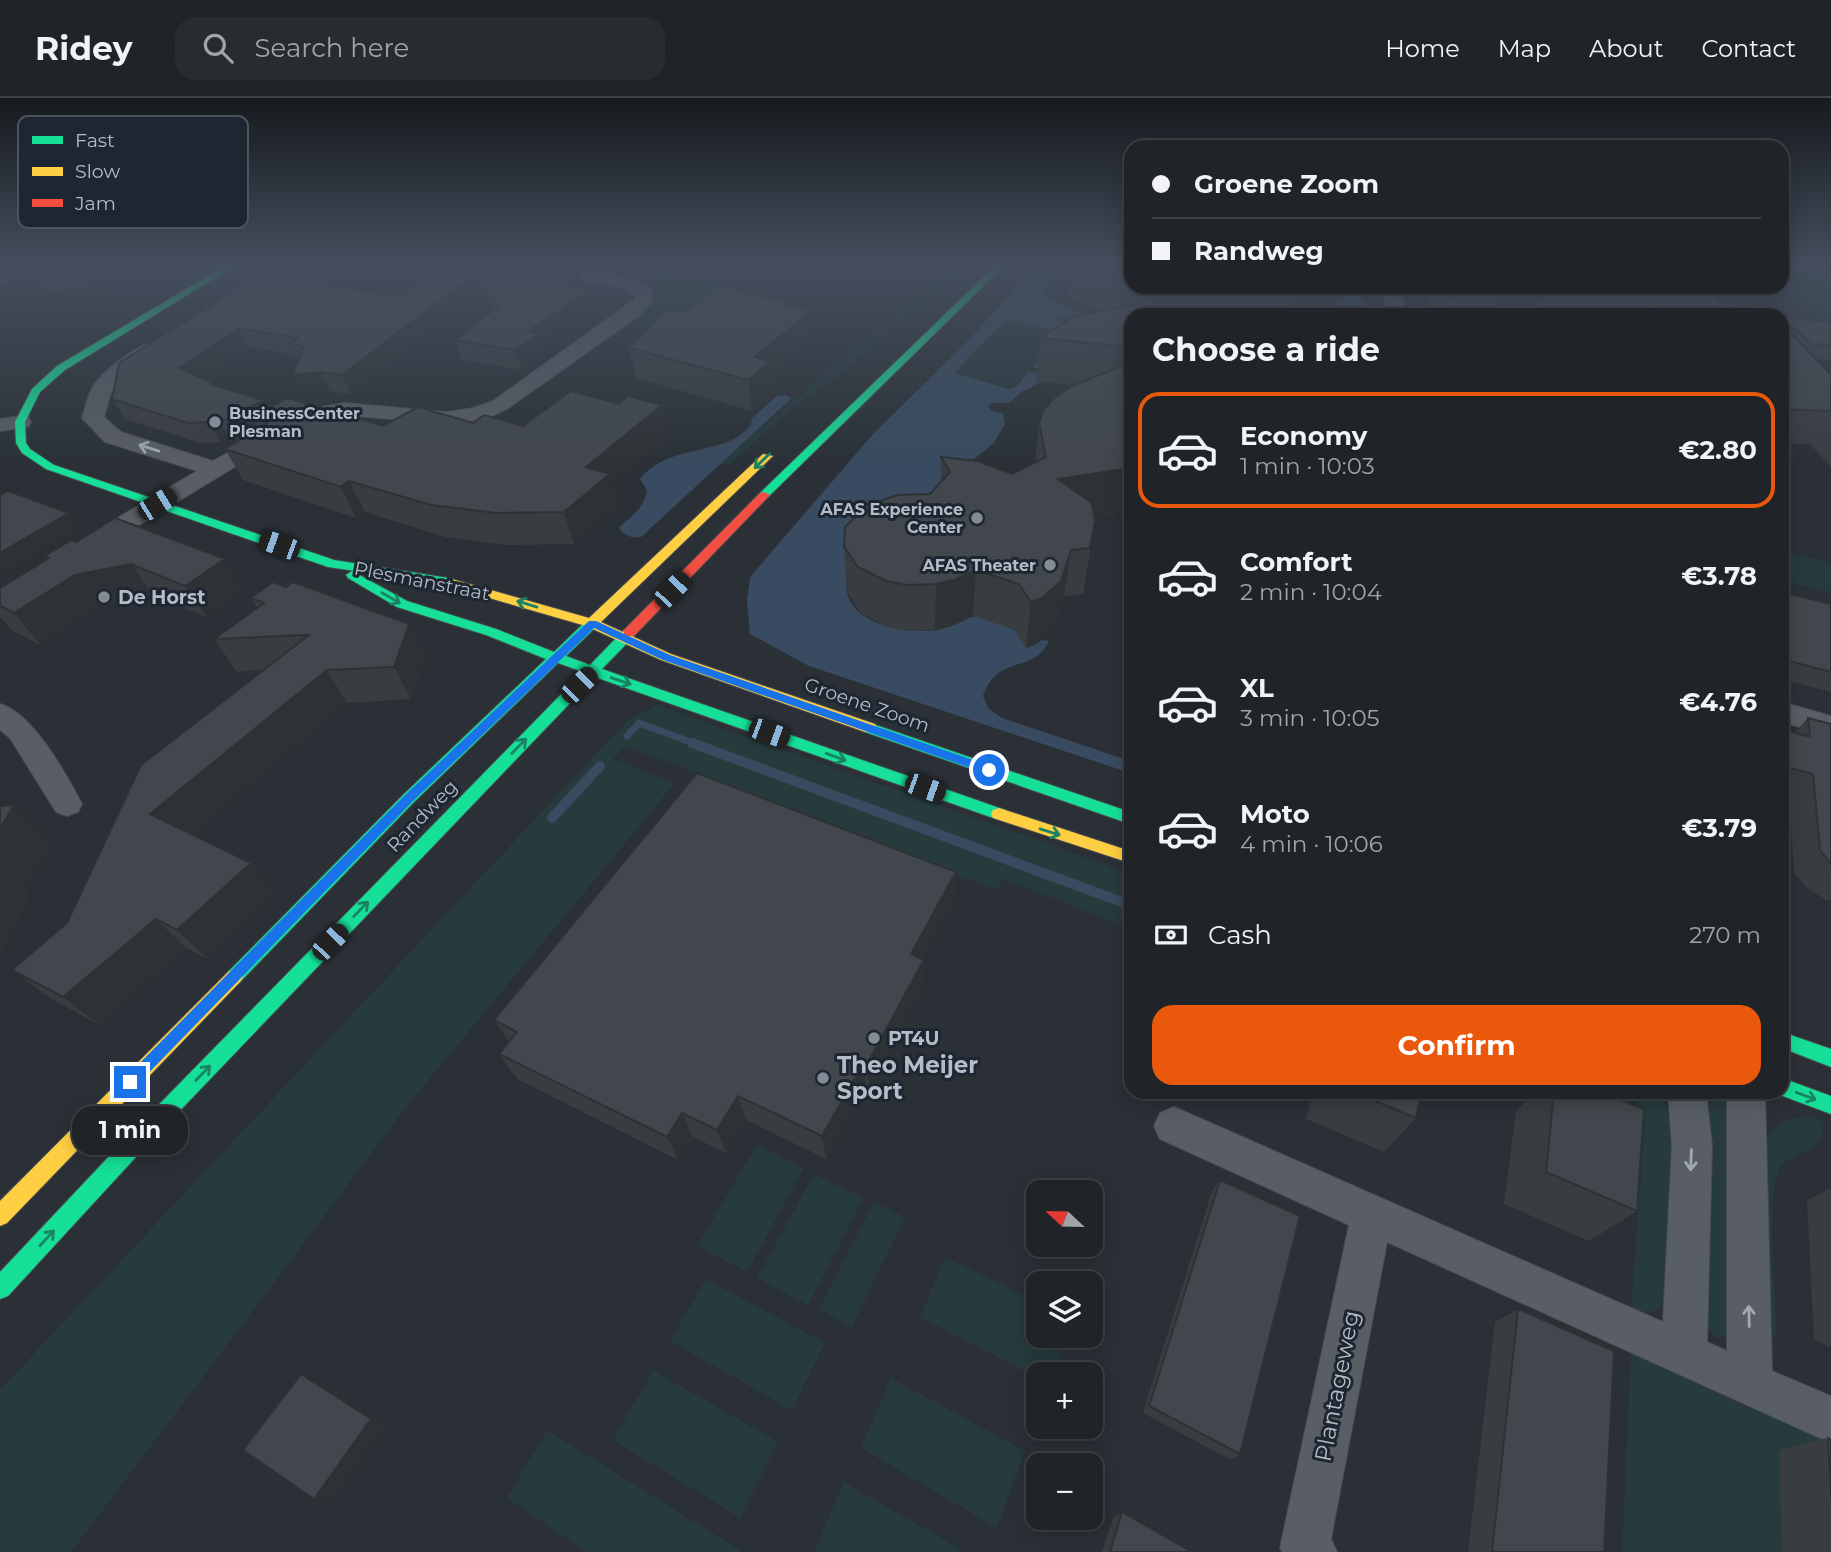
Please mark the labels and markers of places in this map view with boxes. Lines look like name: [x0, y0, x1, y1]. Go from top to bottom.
place label: BusinessCenter Plesman: [229, 404, 360, 441]
marker: BusinessCenter Plesman: [207, 414, 223, 430]
place label: AFAS Experience Center: [819, 500, 963, 537]
marker: AFAS Experience Center: [969, 510, 985, 526]
place label: AFAS Theater: [922, 556, 1036, 575]
marker: AFAS Theater: [1042, 557, 1058, 573]
place label: De Horst: [118, 586, 205, 609]
marker: De Horst: [96, 589, 112, 605]
place label: PT4U: [888, 1027, 939, 1050]
marker: PT4U: [866, 1030, 882, 1046]
place label: Theo Meijer Sport: [837, 1051, 978, 1105]
marker: Theo Meijer Sport: [815, 1070, 831, 1086]

